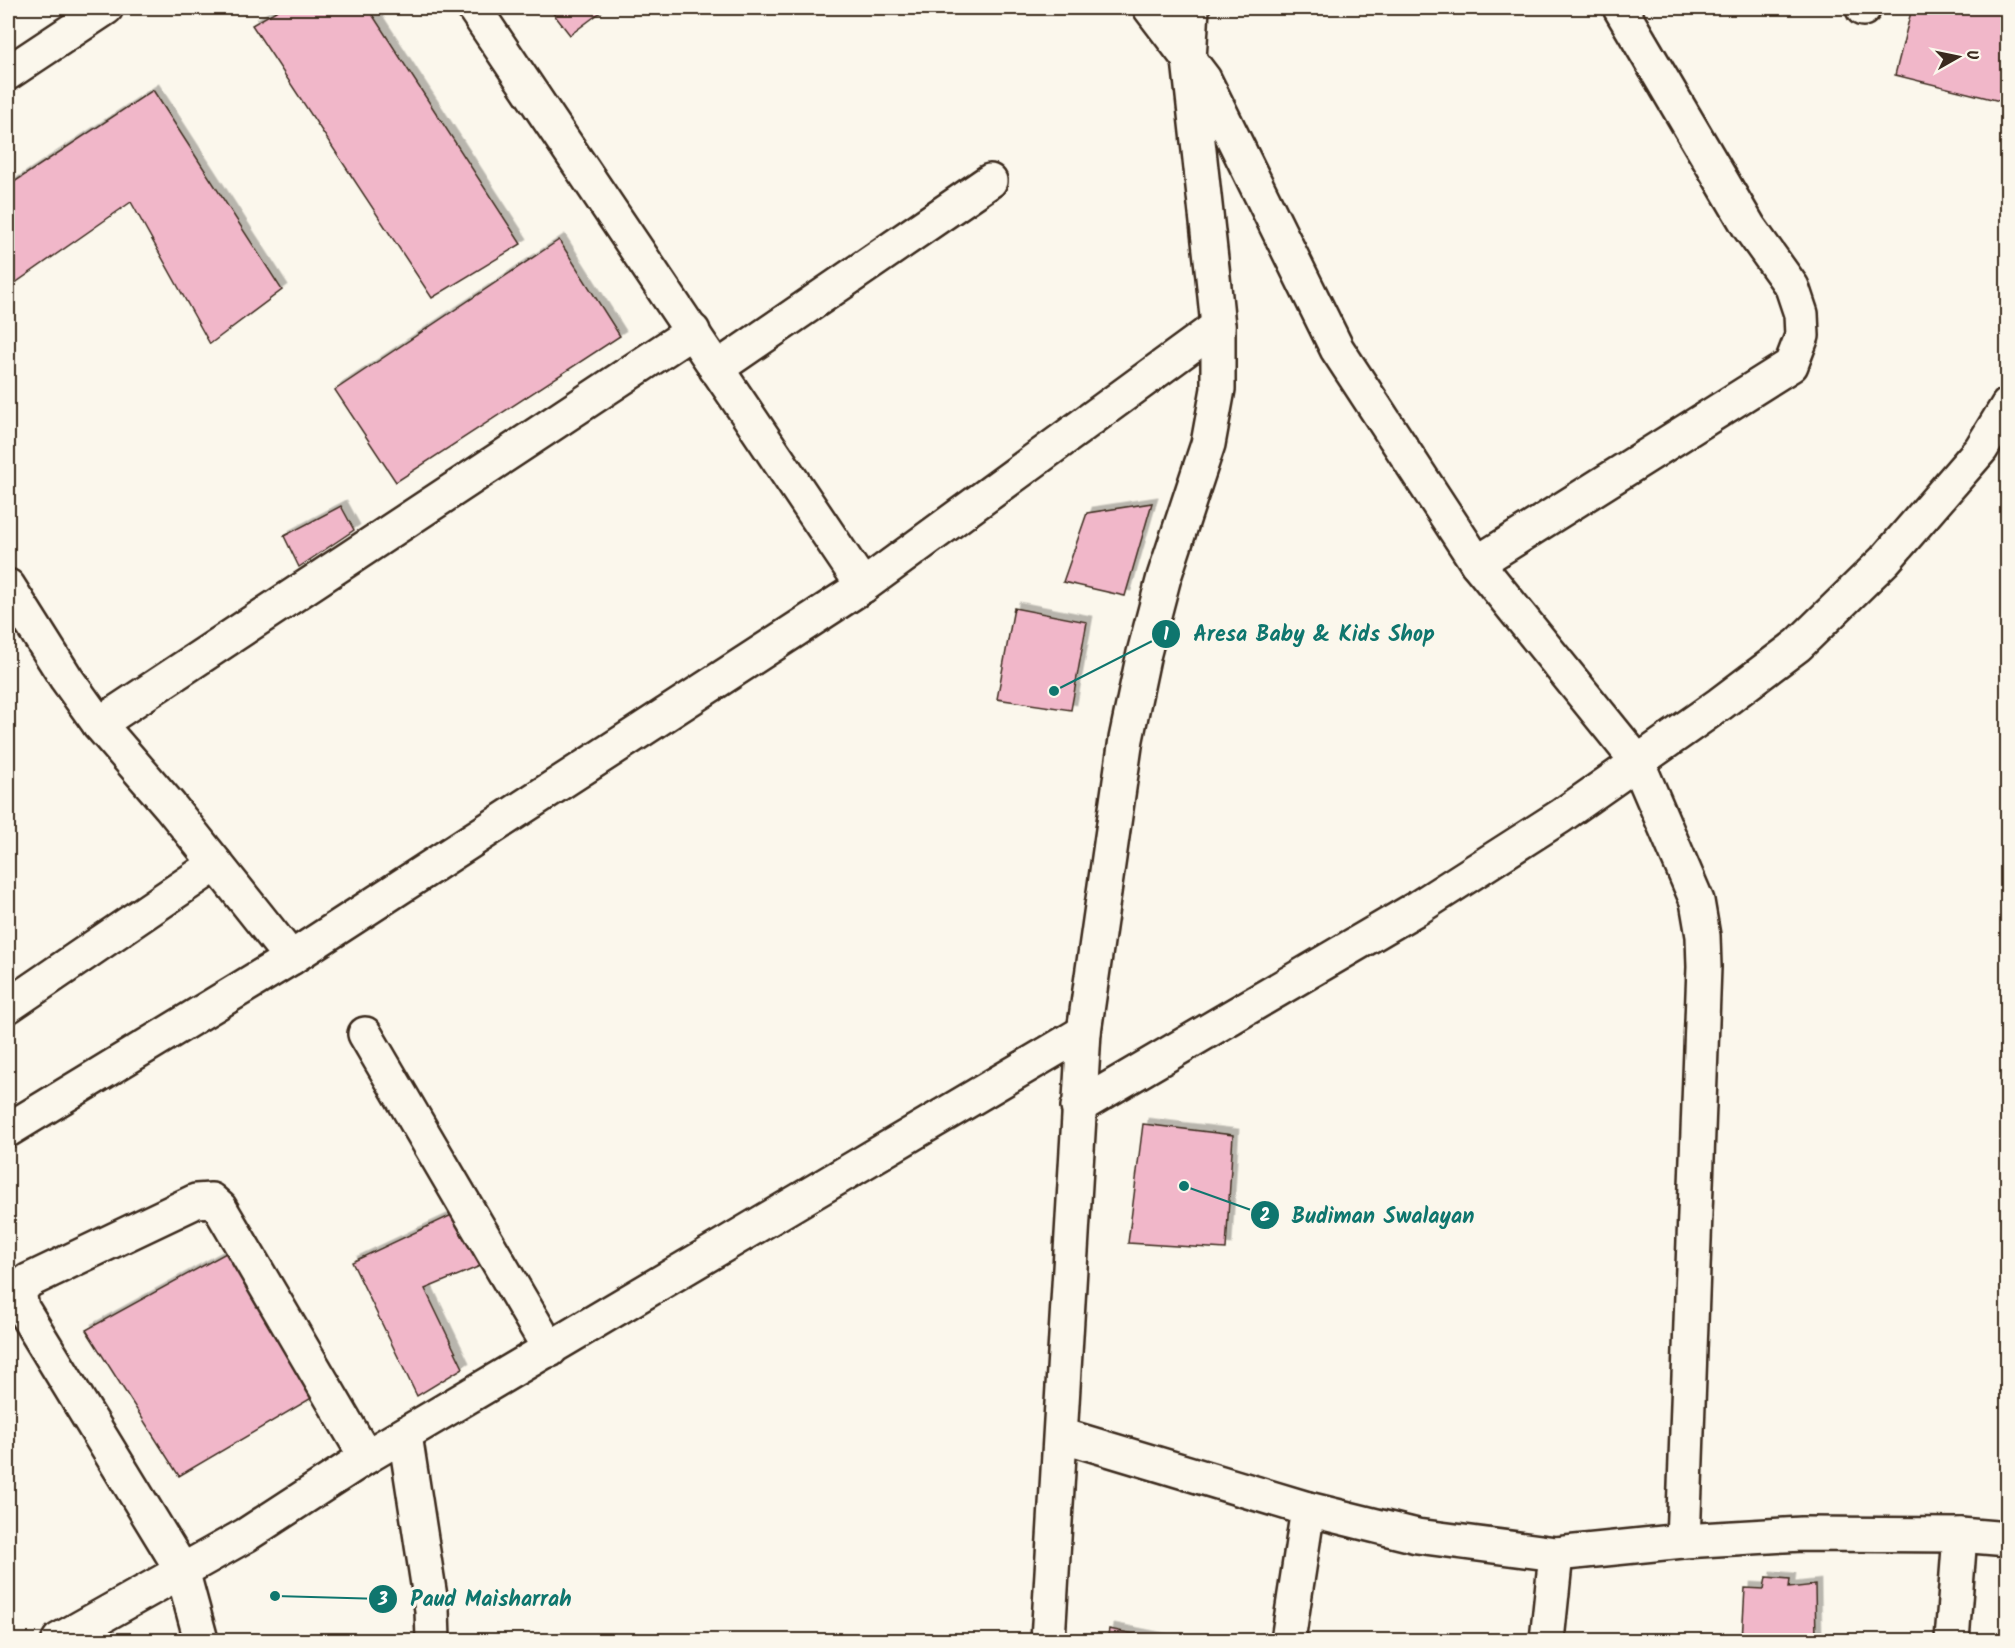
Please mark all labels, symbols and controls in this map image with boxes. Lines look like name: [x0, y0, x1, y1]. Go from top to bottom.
north arrow: [1928, 27, 1988, 87]
text: U: [1958, 48, 1984, 62]
callout: Aresa Baby & Kids Shop: [1151, 614, 1446, 654]
text: Aresa Baby & Kids Shop: [1193, 618, 1435, 653]
text: 1: [1163, 621, 1169, 650]
callout: Budiman Swalayan: [1250, 1195, 1487, 1235]
text: Budiman Swalayan: [1292, 1200, 1474, 1235]
text: 2: [1260, 1202, 1270, 1231]
callout: Paud Maisharrah: [368, 1579, 584, 1619]
text: Paud Maisharrah: [410, 1583, 572, 1618]
text: 3: [377, 1586, 388, 1615]

